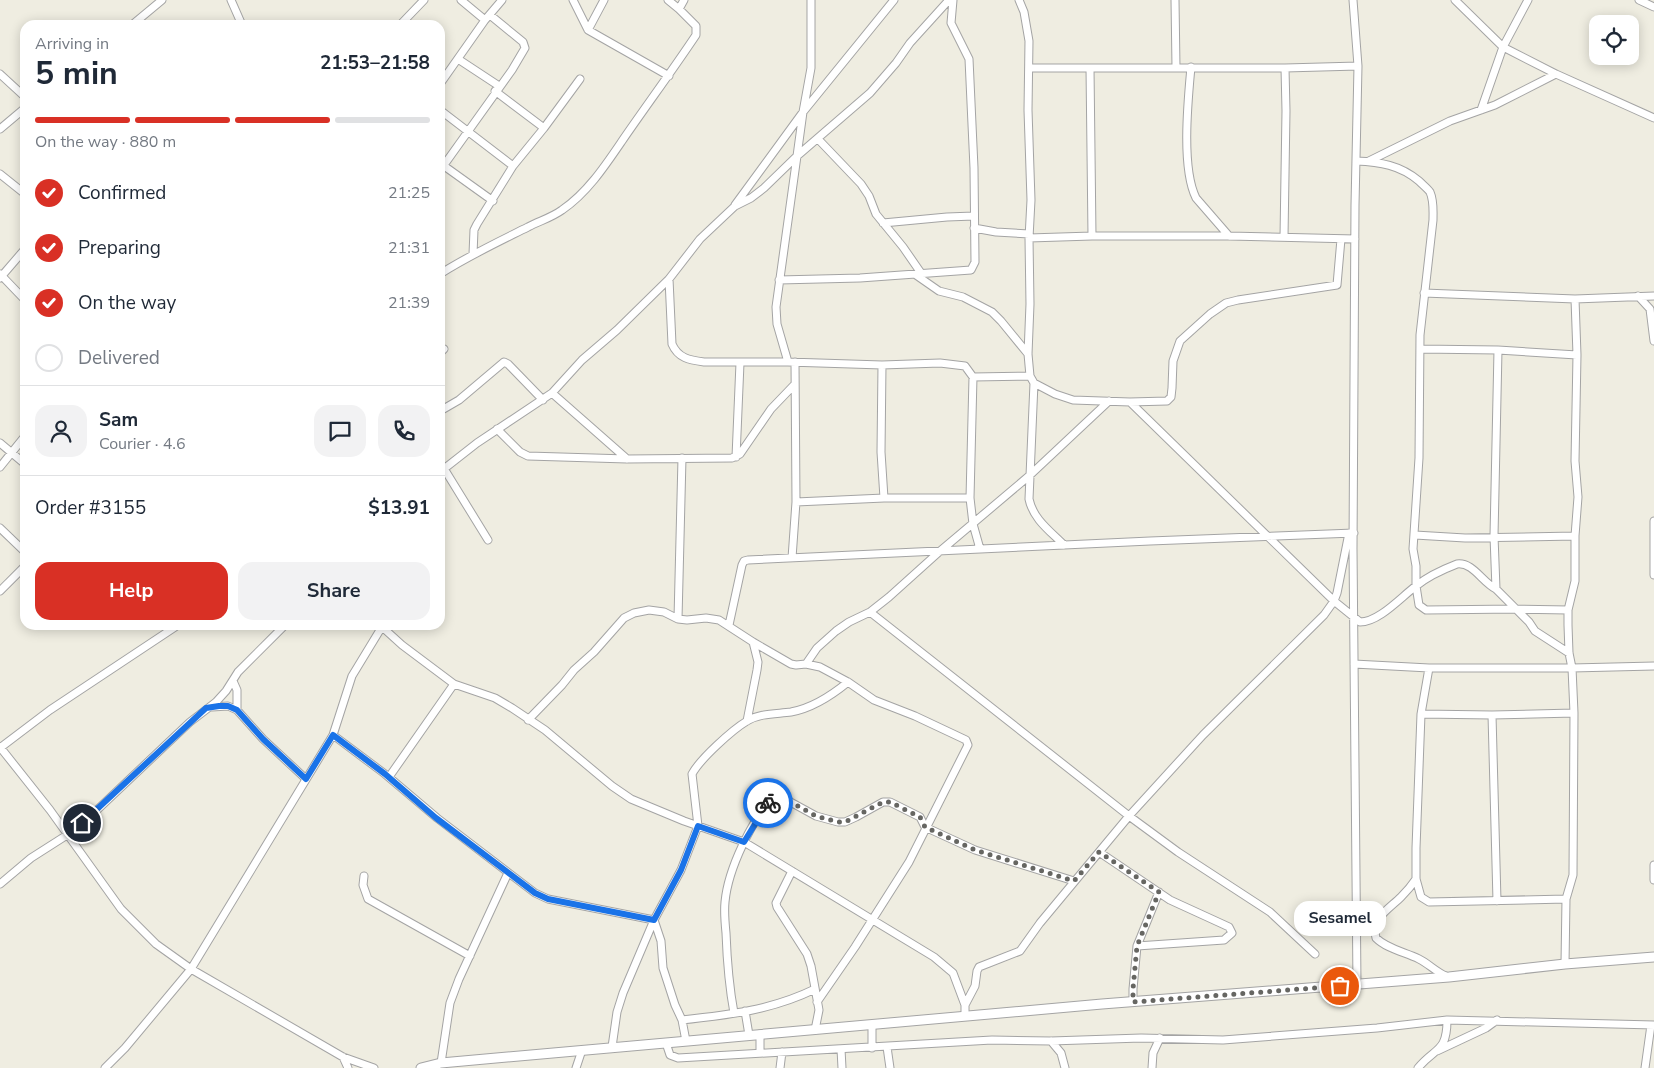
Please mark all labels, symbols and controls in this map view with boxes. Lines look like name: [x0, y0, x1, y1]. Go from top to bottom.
map controls: [1589, 15, 1639, 65]
button: locate: [1589, 15, 1639, 65]
text: Arriving in: [35, 33, 109, 55]
text: 21:53–21:58: [320, 50, 430, 76]
text: 5 min: [35, 52, 118, 95]
text: On the way · 880 m: [35, 131, 176, 153]
icon: check: [35, 179, 63, 207]
text: Confirmed: [78, 180, 166, 206]
text: 21:25: [388, 182, 430, 204]
icon: check: [35, 234, 63, 262]
text: Preparing: [78, 235, 161, 261]
text: 21:31: [388, 237, 430, 259]
icon: check: [35, 289, 63, 317]
text: On the way: [78, 290, 176, 316]
text: 21:39: [388, 292, 430, 314]
text: Delivered: [78, 345, 160, 371]
button: person: [35, 405, 87, 457]
button: chat: [314, 405, 366, 457]
button: phone: [378, 405, 430, 457]
text: Sam: [99, 407, 138, 433]
text: Courier · 4.6: [99, 433, 185, 455]
text: Order #3155: [35, 495, 146, 521]
text: $13.91: [368, 495, 430, 521]
button: Help: [35, 562, 228, 620]
button: Share: [238, 562, 430, 620]
courier: [743, 778, 793, 828]
icon: bike: [754, 789, 782, 817]
pin: [61, 802, 103, 844]
icon: home: [68, 809, 96, 837]
callout: Sesamel: [1294, 901, 1386, 936]
text: Sesamel: [1308, 907, 1372, 929]
pin: [1319, 965, 1361, 1007]
icon: bag: [1326, 972, 1354, 1000]

